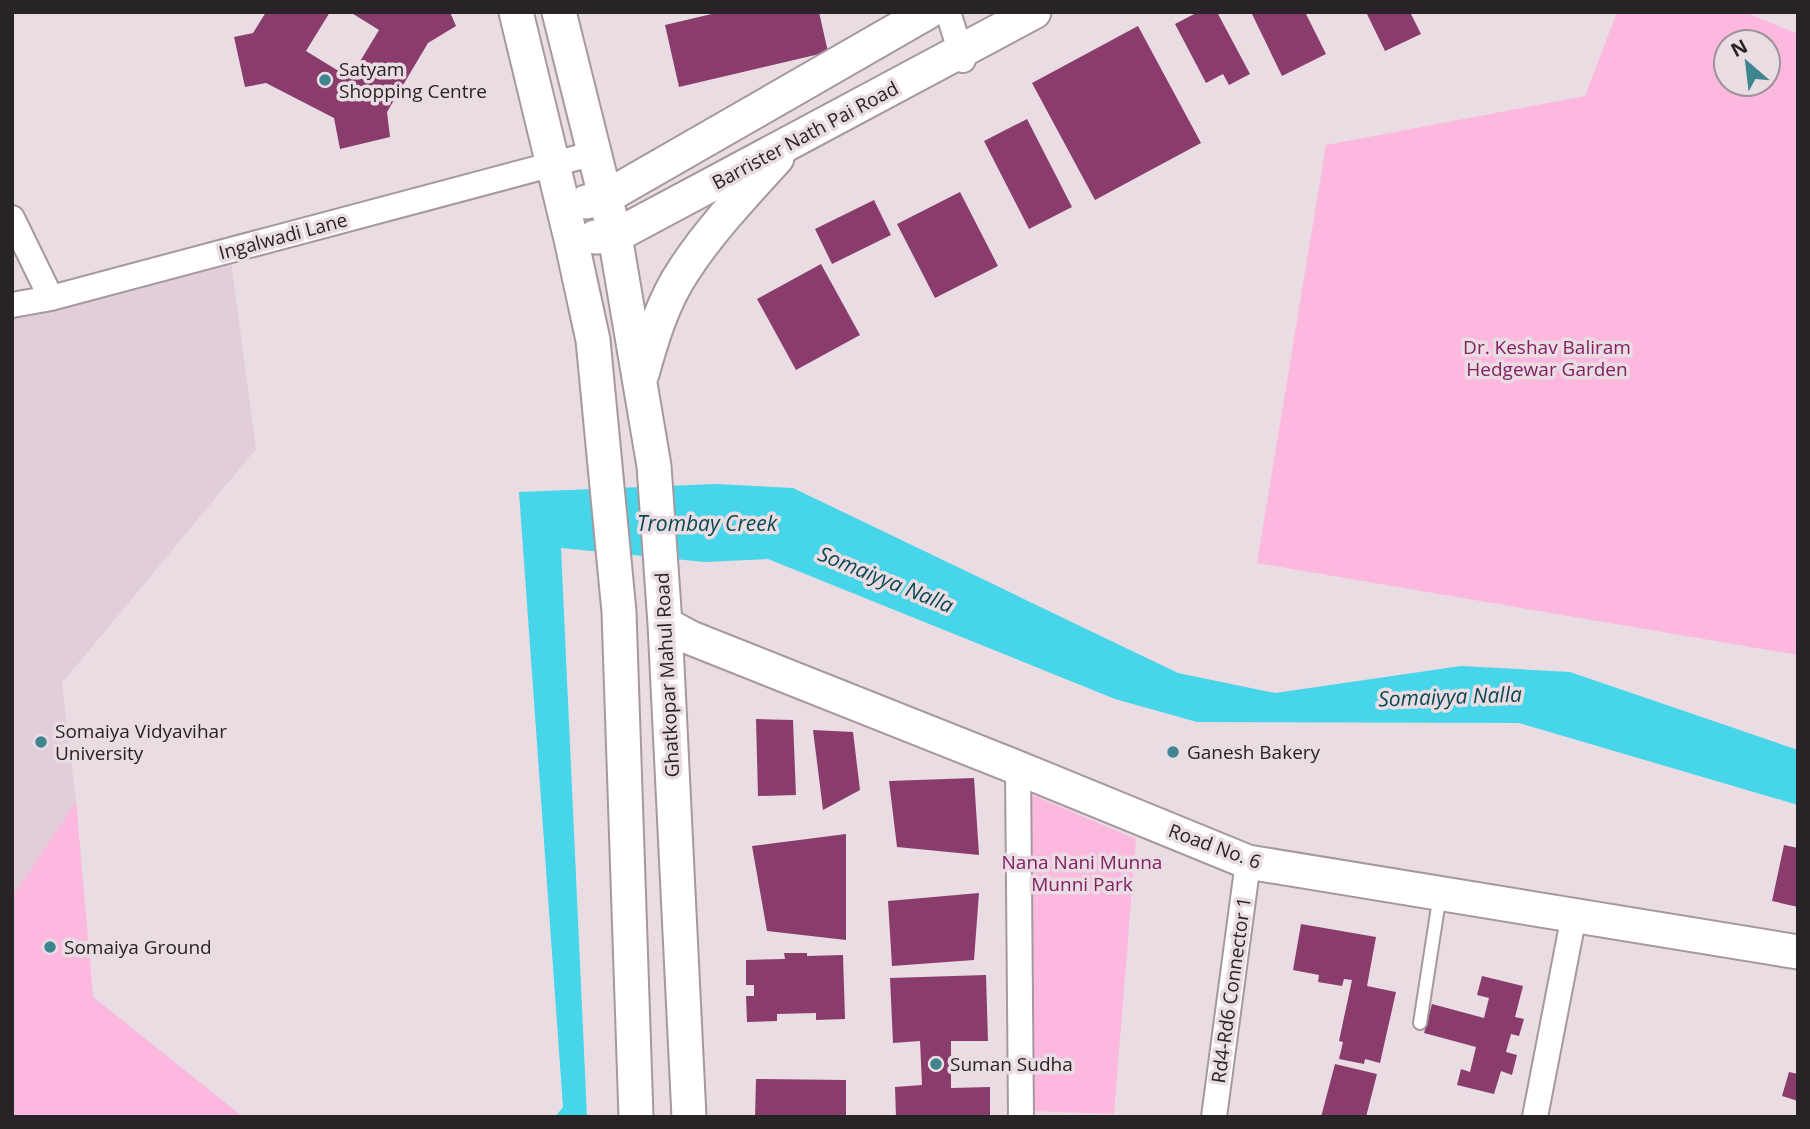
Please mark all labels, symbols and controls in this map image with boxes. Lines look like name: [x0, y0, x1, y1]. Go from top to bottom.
north arrow: [1712, 28, 1782, 98]
text: N: [1726, 33, 1752, 63]
place label: Satyam Shopping Centre: [339, 56, 487, 104]
marker: Satyam Shopping Centre: [317, 72, 333, 88]
street label: Barrister Nath Pai Road: [707, 75, 903, 195]
street label: Ingalwadi Lane: [216, 206, 350, 266]
park label: Dr. Keshav Baliram Hedgewar Garden: [1463, 334, 1631, 382]
water label: Trombay Creek: [637, 509, 778, 537]
water label: Somaiyya Nalla: [814, 539, 958, 619]
street label: Ghatkopar Mahul Road: [649, 572, 685, 778]
water label: Somaiyya Nalla: [1378, 679, 1522, 712]
place label: Somaiya Vidyavihar University: [55, 718, 227, 766]
marker: Somaiya Vidyavihar University: [33, 734, 49, 750]
place label: Ganesh Bakery: [1187, 739, 1321, 765]
marker: Ganesh Bakery: [1165, 744, 1181, 760]
street label: Road No. 6: [1165, 817, 1265, 875]
park label: Nana Nani Munna Munni Park: [1002, 849, 1162, 897]
street label: Rd4-Rd6 Connector 1: [1205, 895, 1257, 1085]
place label: Somaiya Ground: [64, 934, 212, 960]
marker: Somaiya Ground: [42, 939, 58, 955]
place label: Suman Sudha: [950, 1051, 1073, 1077]
marker: Suman Sudha: [928, 1056, 944, 1072]

